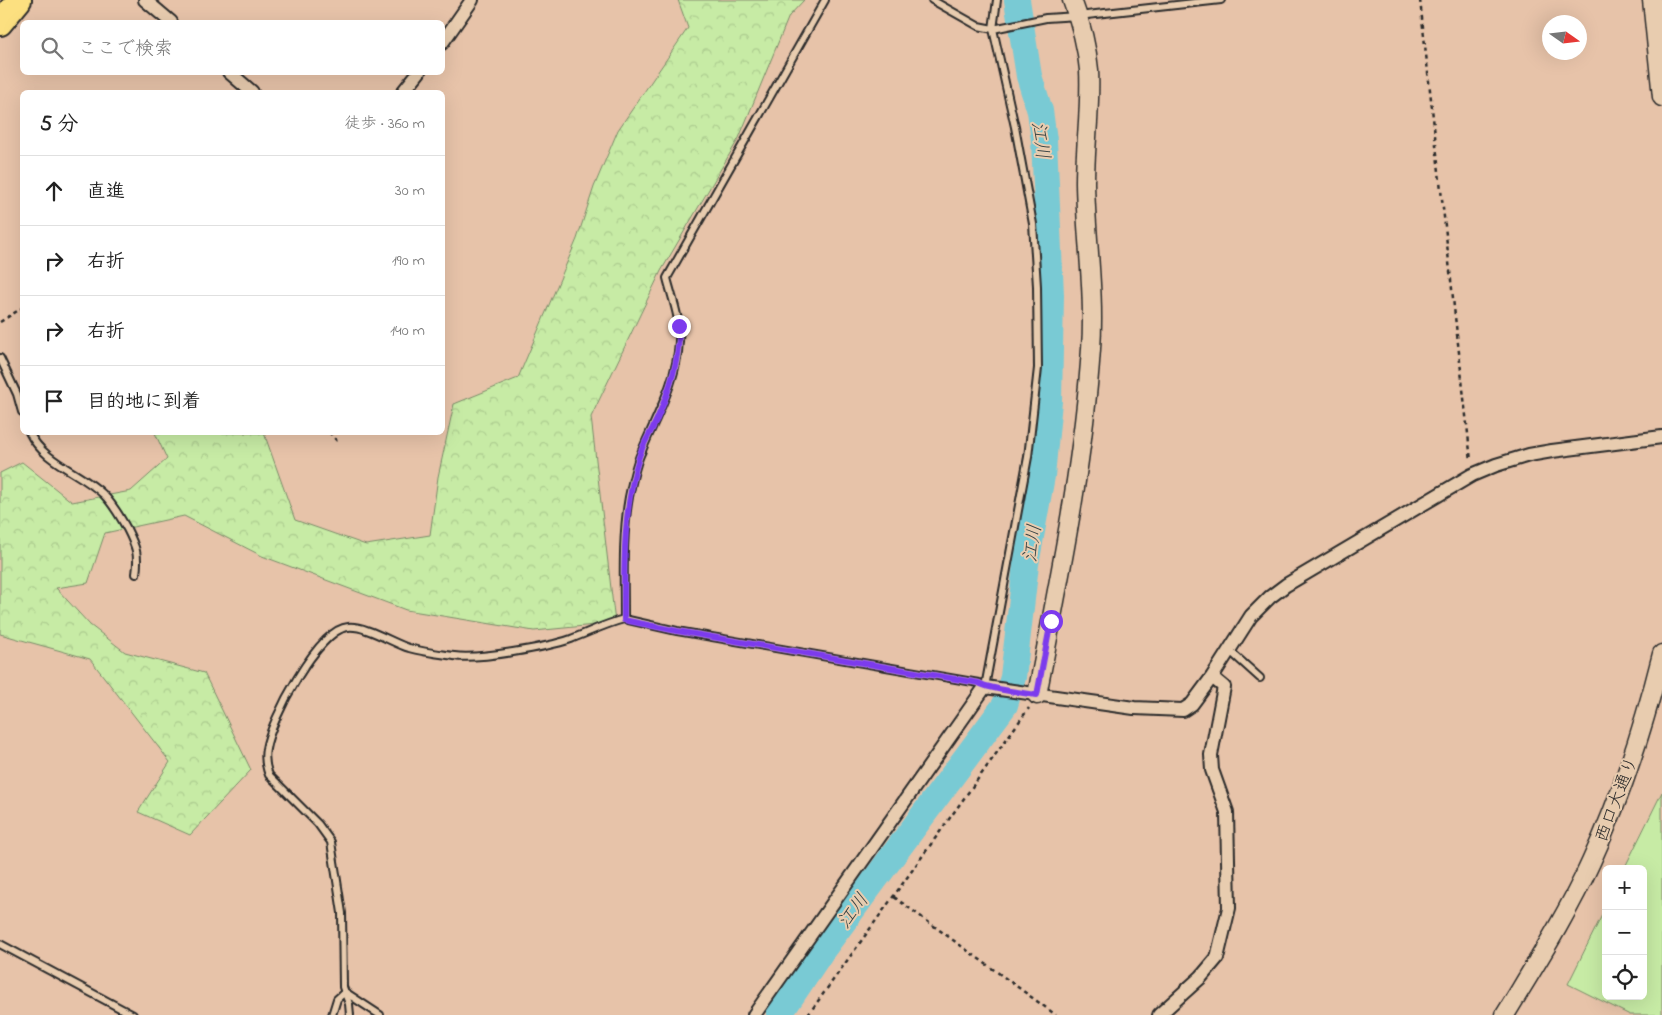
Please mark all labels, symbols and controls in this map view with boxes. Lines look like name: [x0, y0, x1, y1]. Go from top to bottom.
north arrow: [1542, 15, 1587, 60]
search box: [20, 20, 445, 75]
icon: search: [38, 34, 66, 62]
text: ここで検索: [78, 36, 173, 63]
text: 5 分: [40, 110, 78, 140]
text: 徒歩 · 360 m: [345, 112, 425, 136]
water label: 江川: [1024, 120, 1056, 161]
icon: ahead: [40, 177, 68, 205]
text: 直進: [87, 179, 125, 206]
text: 30 m: [395, 179, 425, 203]
icon: right: [40, 247, 68, 275]
text: 右折: [87, 249, 125, 276]
text: 190 m: [392, 249, 425, 273]
route end: [668, 315, 691, 338]
icon: right: [40, 317, 68, 345]
text: 右折: [87, 319, 125, 346]
text: 140 m: [390, 319, 425, 343]
icon: arrive: [40, 387, 68, 415]
text: 目的地に到着: [87, 389, 201, 416]
water label: 江川: [1017, 523, 1049, 564]
route start: [1040, 610, 1063, 633]
street label: 西口大通り: [1590, 753, 1646, 846]
map controls: [1602, 865, 1647, 1000]
button: +: [1602, 865, 1647, 910]
water label: 江川: [832, 888, 876, 935]
button: −: [1602, 910, 1647, 955]
button: locate: [1602, 955, 1647, 1000]

